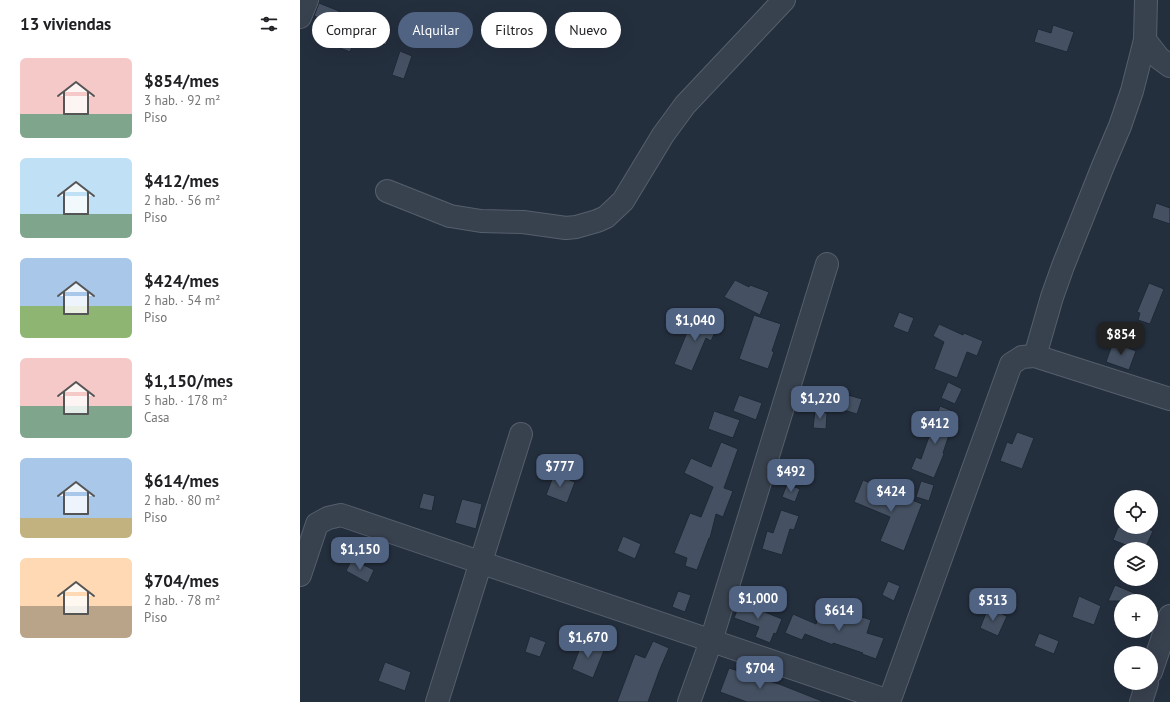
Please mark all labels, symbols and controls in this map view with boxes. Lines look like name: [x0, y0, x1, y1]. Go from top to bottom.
chip: Comprar: [312, 12, 390, 48]
chip: Alquilar: [398, 12, 473, 48]
chip: Filtros: [481, 12, 547, 48]
chip: Nuevo: [555, 12, 621, 48]
text: 13 viviendas: [20, 13, 111, 35]
icon: filters: [258, 13, 280, 35]
text: $854/mes: [144, 70, 219, 92]
icon: home: [52, 74, 100, 122]
text: 3 hab. · 92 m²: [144, 92, 220, 109]
text: Piso: [144, 109, 167, 126]
text: $412/mes: [144, 170, 219, 192]
icon: home: [52, 174, 100, 222]
text: 2 hab. · 56 m²: [144, 192, 220, 209]
text: Piso: [144, 209, 167, 226]
text: $424/mes: [144, 270, 219, 292]
icon: home: [52, 274, 100, 322]
text: 2 hab. · 54 m²: [144, 292, 220, 309]
pin: $1,040: [662, 308, 728, 342]
text: Piso: [144, 309, 167, 326]
text: $1,040: [675, 312, 715, 329]
pin: $854: [1097, 322, 1145, 356]
text: $854: [1106, 326, 1136, 343]
text: $1,150/mes: [144, 370, 233, 392]
icon: home: [52, 374, 100, 422]
pin: $1,220: [787, 386, 853, 420]
text: $1,220: [800, 390, 840, 407]
text: 5 hab. · 178 m²: [144, 392, 228, 409]
text: Casa: [144, 409, 170, 426]
pin: $412: [911, 411, 959, 445]
text: $412: [920, 415, 950, 432]
pin: $777: [536, 454, 584, 488]
text: $777: [545, 458, 575, 475]
pin: $492: [767, 459, 815, 493]
text: $492: [776, 463, 806, 480]
text: $614/mes: [144, 470, 219, 492]
icon: home: [52, 474, 100, 522]
pin: $424: [867, 479, 915, 513]
text: $424: [876, 483, 906, 500]
map controls: [1114, 490, 1158, 690]
button: locate: [1114, 490, 1158, 534]
text: 2 hab. · 80 m²: [144, 492, 220, 509]
text: Piso: [144, 509, 167, 526]
pin: $1,150: [327, 537, 393, 571]
text: $1,150: [340, 541, 380, 558]
button: layers: [1114, 542, 1158, 586]
text: $704/mes: [144, 570, 219, 592]
icon: home: [52, 574, 100, 622]
pin: $1,000: [725, 586, 791, 620]
pin: $513: [969, 588, 1017, 622]
text: $1,000: [738, 590, 778, 607]
text: 2 hab. · 78 m²: [144, 592, 220, 609]
text: $513: [978, 592, 1008, 609]
button: +: [1114, 594, 1158, 638]
pin: $614: [815, 598, 863, 632]
text: $614: [824, 602, 854, 619]
text: Piso: [144, 609, 167, 626]
pin: $1,670: [555, 625, 621, 659]
text: $1,670: [568, 629, 608, 646]
button: −: [1114, 646, 1158, 690]
pin: $704: [736, 656, 784, 690]
text: $704: [745, 660, 775, 677]

